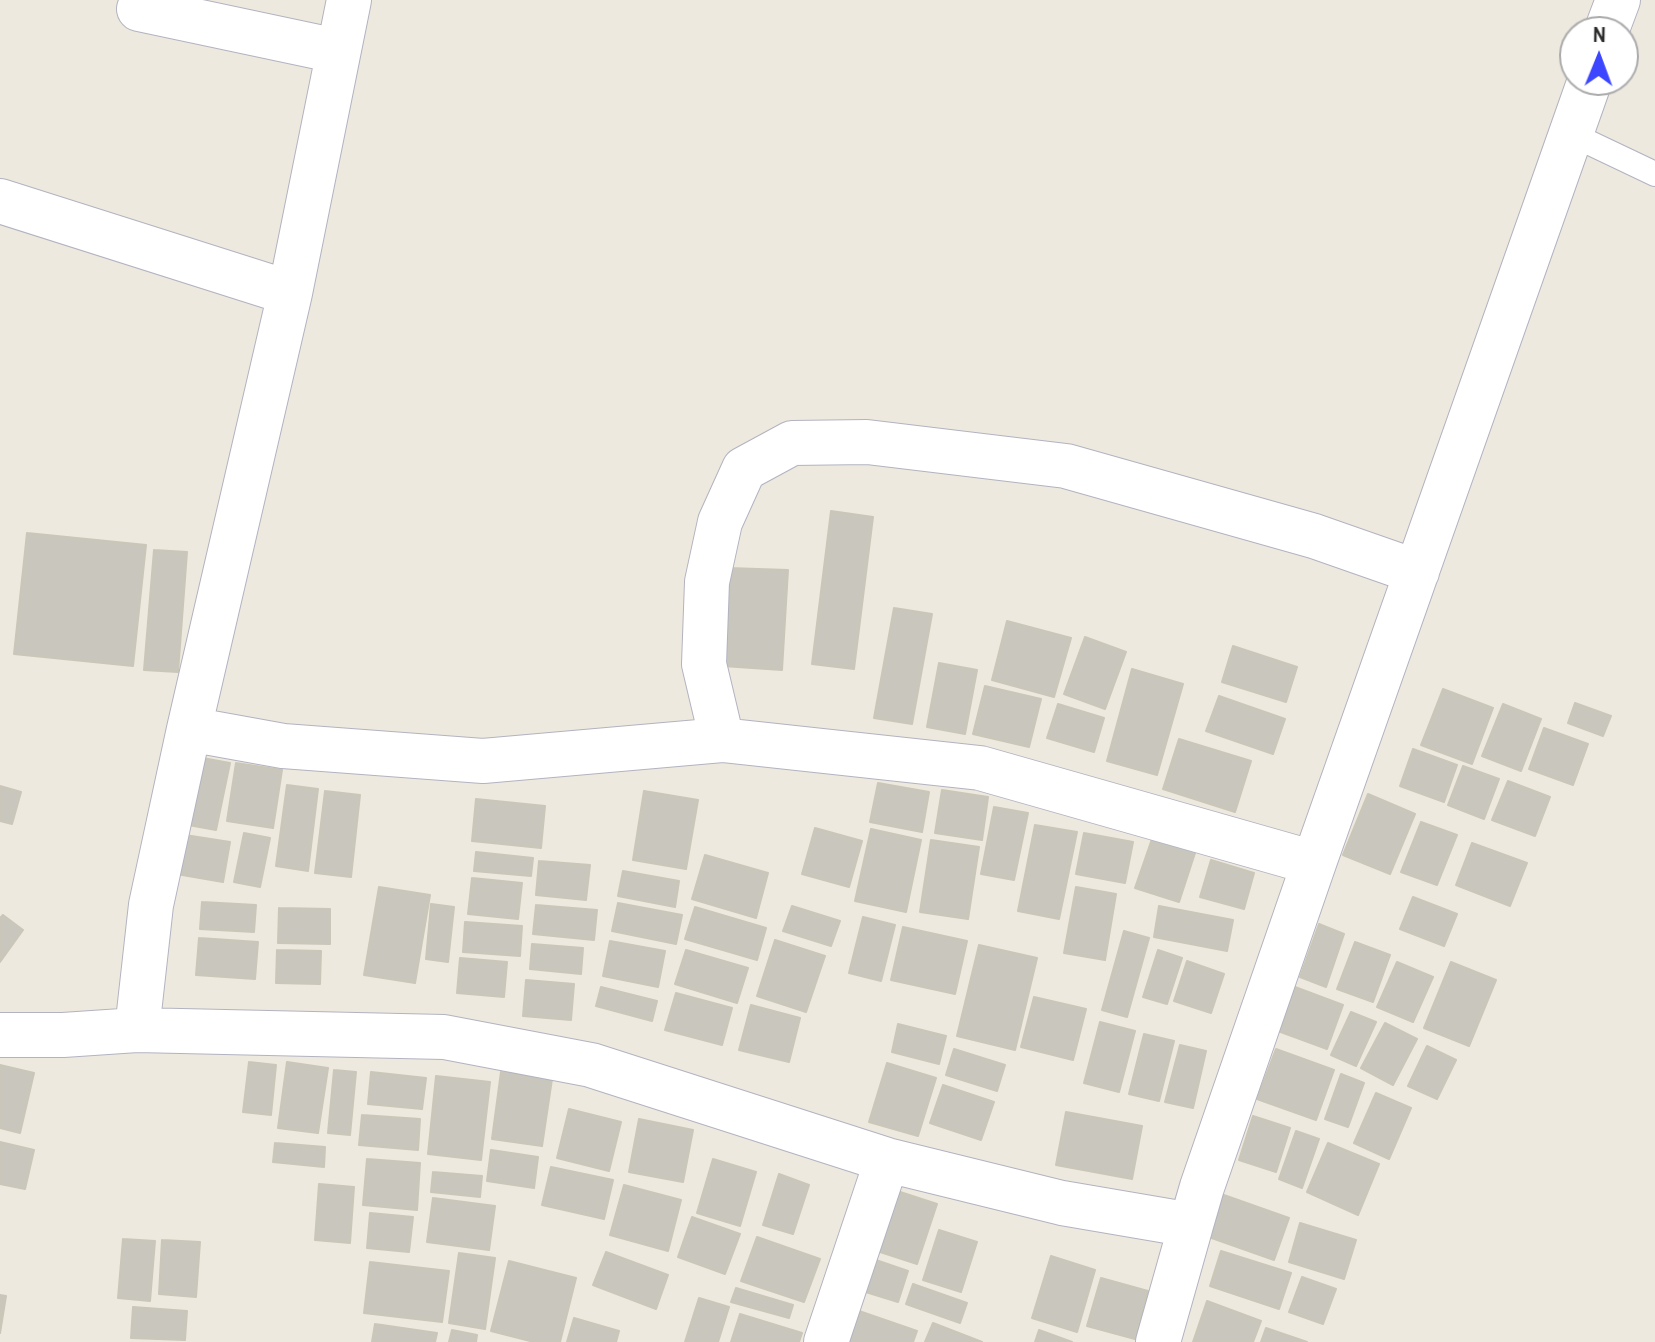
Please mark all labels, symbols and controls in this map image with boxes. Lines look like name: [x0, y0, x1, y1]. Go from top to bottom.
north arrow: [1559, 16, 1639, 96]
text: N: [1593, 19, 1606, 49]

